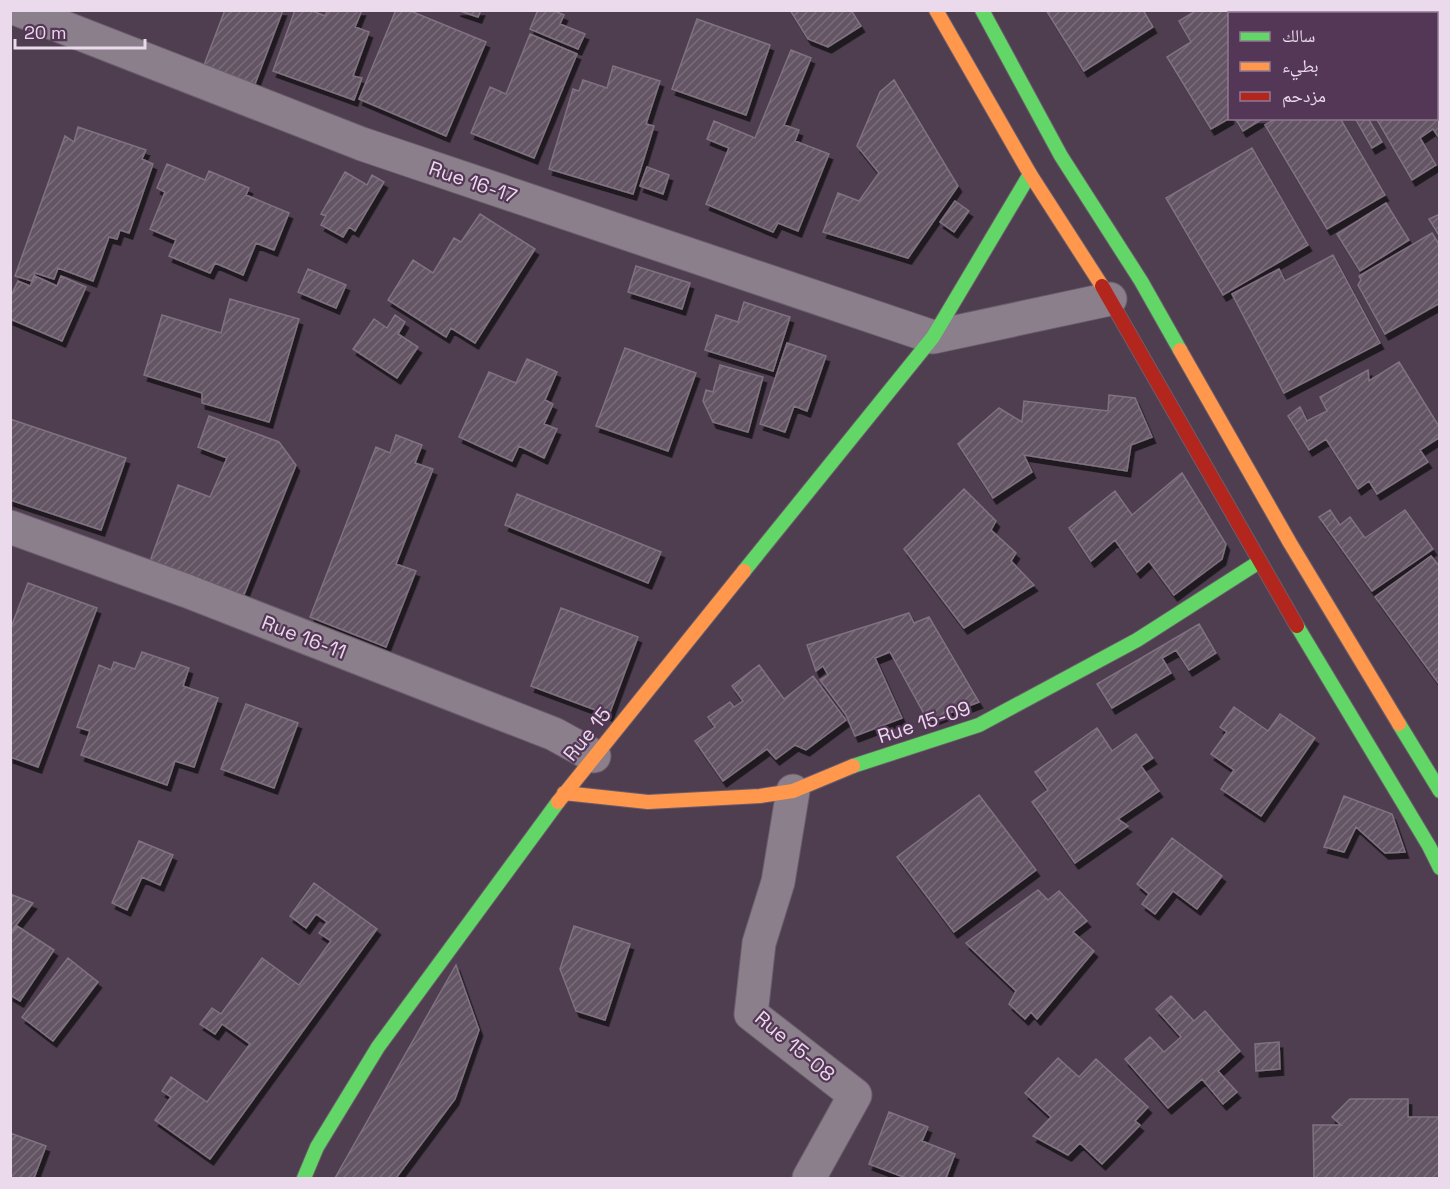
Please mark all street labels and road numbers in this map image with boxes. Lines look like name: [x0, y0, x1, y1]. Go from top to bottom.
street label: Rue 16-17: [426, 155, 520, 209]
street label: Rue 16-11: [258, 609, 350, 665]
street label: Rue 15-09: [874, 695, 974, 749]
street label: Rue 15: [557, 702, 617, 766]
street label: Rue 15-08: [750, 1005, 840, 1087]

